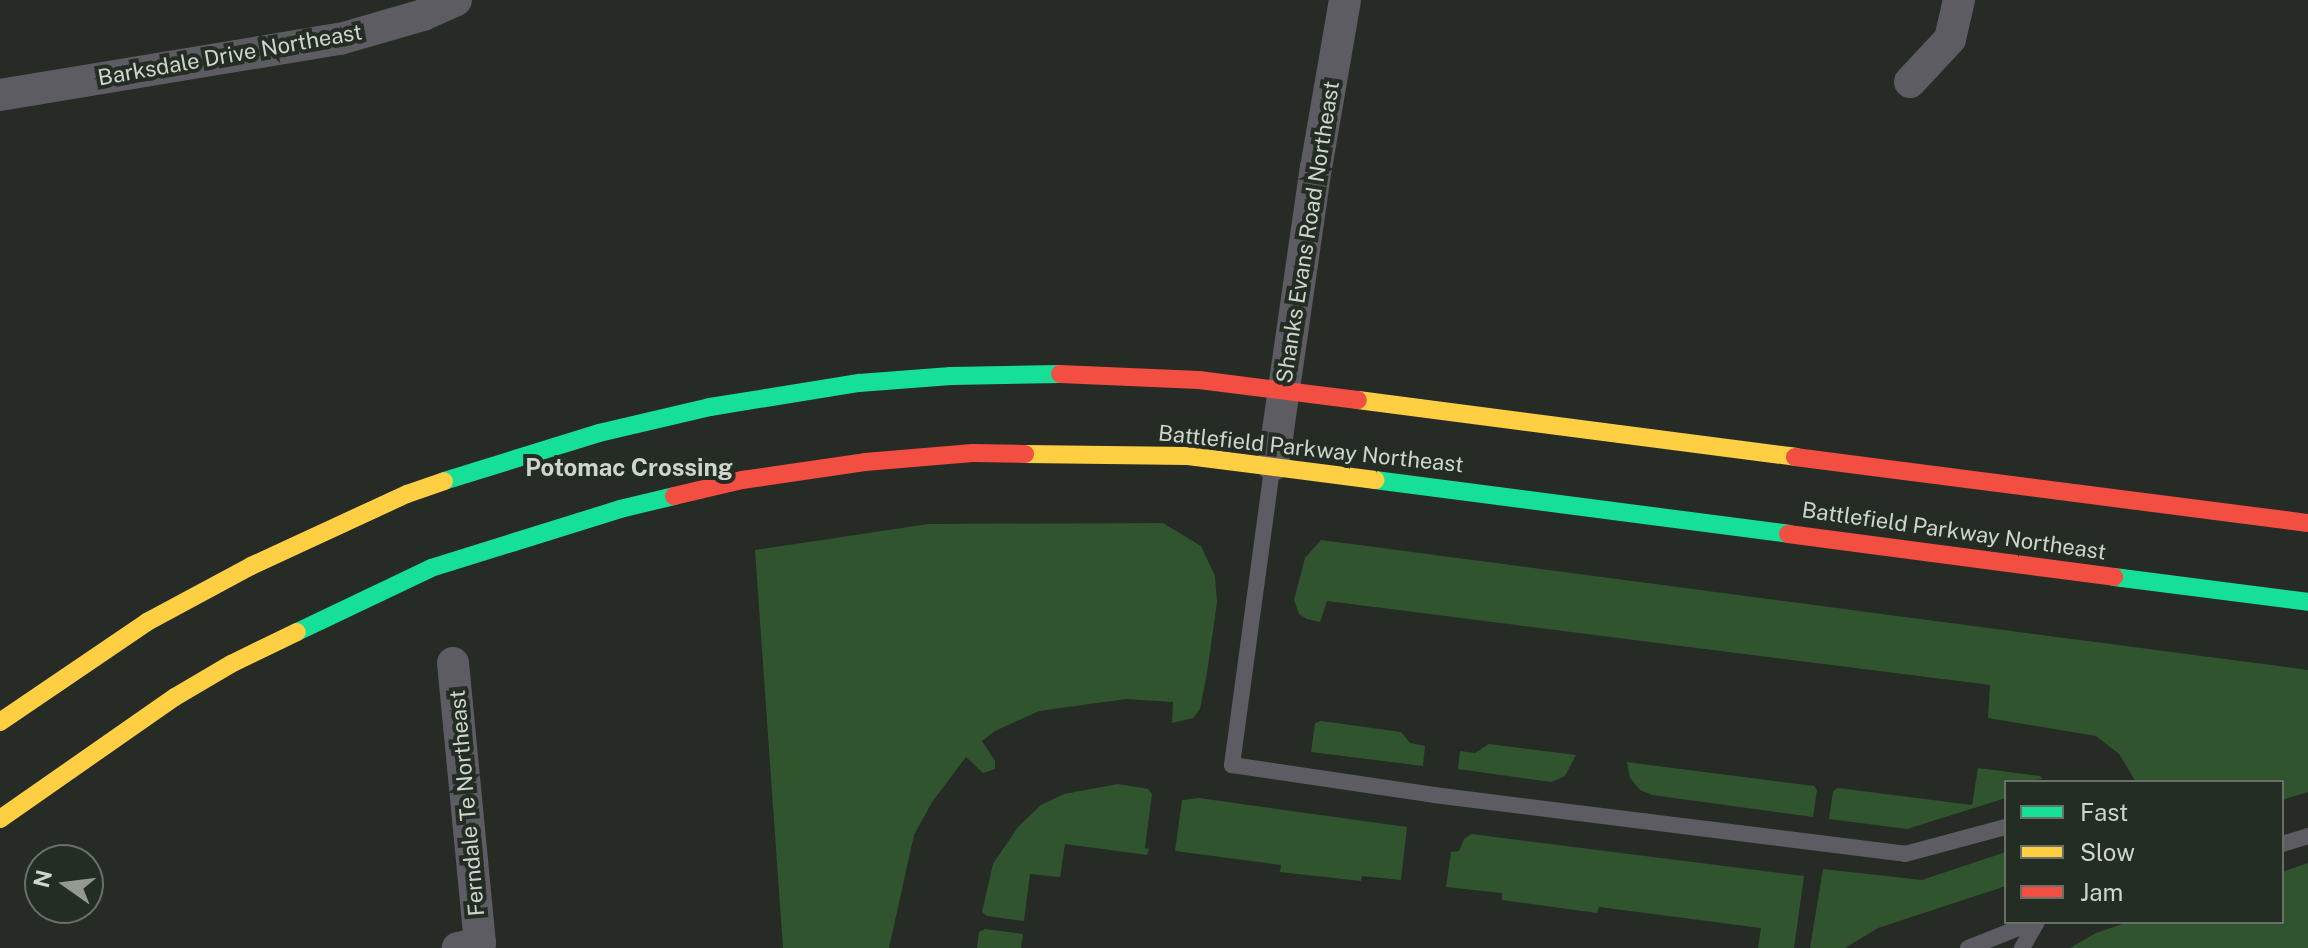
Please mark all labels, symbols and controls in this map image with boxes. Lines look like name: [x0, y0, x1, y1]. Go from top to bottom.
street label: Barksdale Drive Northeast: [96, 19, 364, 91]
street label: Shanks Evans Road Northeast: [1271, 79, 1345, 385]
street label: Battlefield Parkway Northeast: [1157, 420, 1465, 478]
district label: Potomac Crossing: [525, 454, 733, 482]
street label: Battlefield Parkway Northeast: [1800, 497, 2108, 565]
street label: Ferndale Te Northeast: [444, 689, 490, 917]
legend: [2004, 780, 2284, 924]
text: Fast: [2080, 798, 2128, 826]
text: Slow: [2080, 838, 2135, 866]
north arrow: [24, 844, 104, 924]
text: N: [28, 867, 57, 890]
text: Jam: [2080, 878, 2123, 906]

